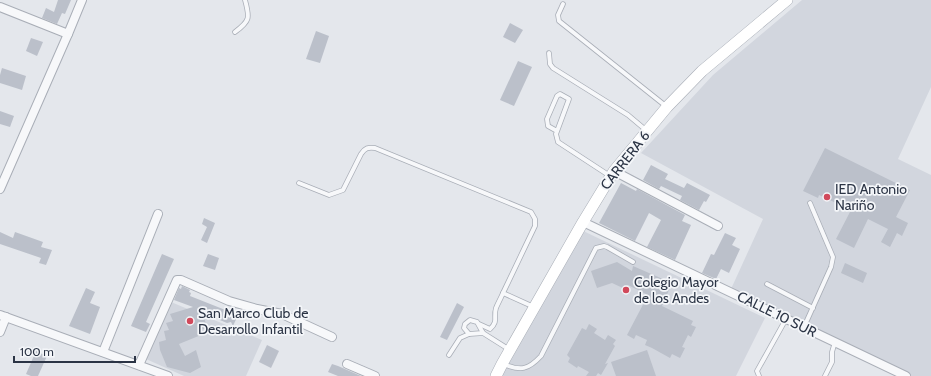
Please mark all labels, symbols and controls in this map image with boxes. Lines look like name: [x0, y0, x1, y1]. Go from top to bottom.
street label: CARRERA 6: [596, 127, 654, 193]
place label: IED Antonio Nariño: [835, 180, 907, 214]
marker: IED Antonio Nariño: [822, 192, 832, 202]
place label: Colegio Mayor de los Andes: [634, 273, 719, 307]
marker: Colegio Mayor de los Andes: [621, 285, 631, 295]
street label: CALLE 10 SUR: [734, 287, 820, 341]
place label: San Marco Club de Desarrollo Infantil: [198, 304, 308, 338]
marker: San Marco Club de Desarrollo Infantil: [185, 316, 195, 326]
scale bar: [14, 338, 135, 364]
text: 100 m: [20, 344, 54, 359]

